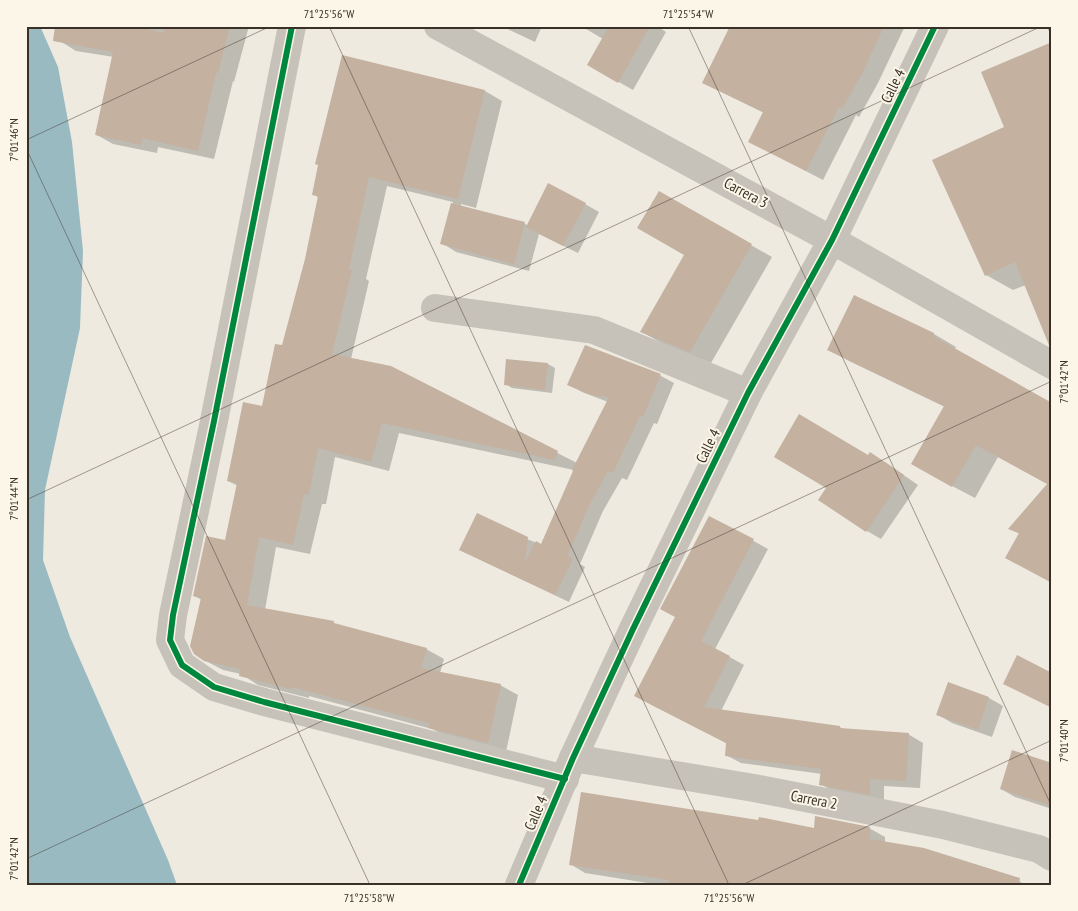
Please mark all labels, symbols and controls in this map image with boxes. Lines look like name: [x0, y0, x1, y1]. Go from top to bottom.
text: 71°25'56"W: [304, 6, 354, 21]
text: 71°25'54"W: [663, 6, 713, 21]
street label: Calle 4: [876, 65, 909, 106]
text: 7°01'46"N: [6, 118, 21, 162]
street label: Carrera 3: [721, 173, 772, 212]
text: 7°01'42"N: [1056, 360, 1071, 404]
street label: Calle 4: [691, 425, 724, 466]
text: 7°01'44"N: [6, 477, 21, 521]
text: 7°01'40"N: [1056, 719, 1071, 763]
street label: Carrera 2: [789, 786, 839, 813]
street label: Calle 4: [520, 792, 551, 833]
text: 7°01'42"N: [6, 837, 21, 881]
text: 71°25'58"W: [344, 890, 394, 905]
text: 71°25'56"W: [704, 890, 754, 905]

